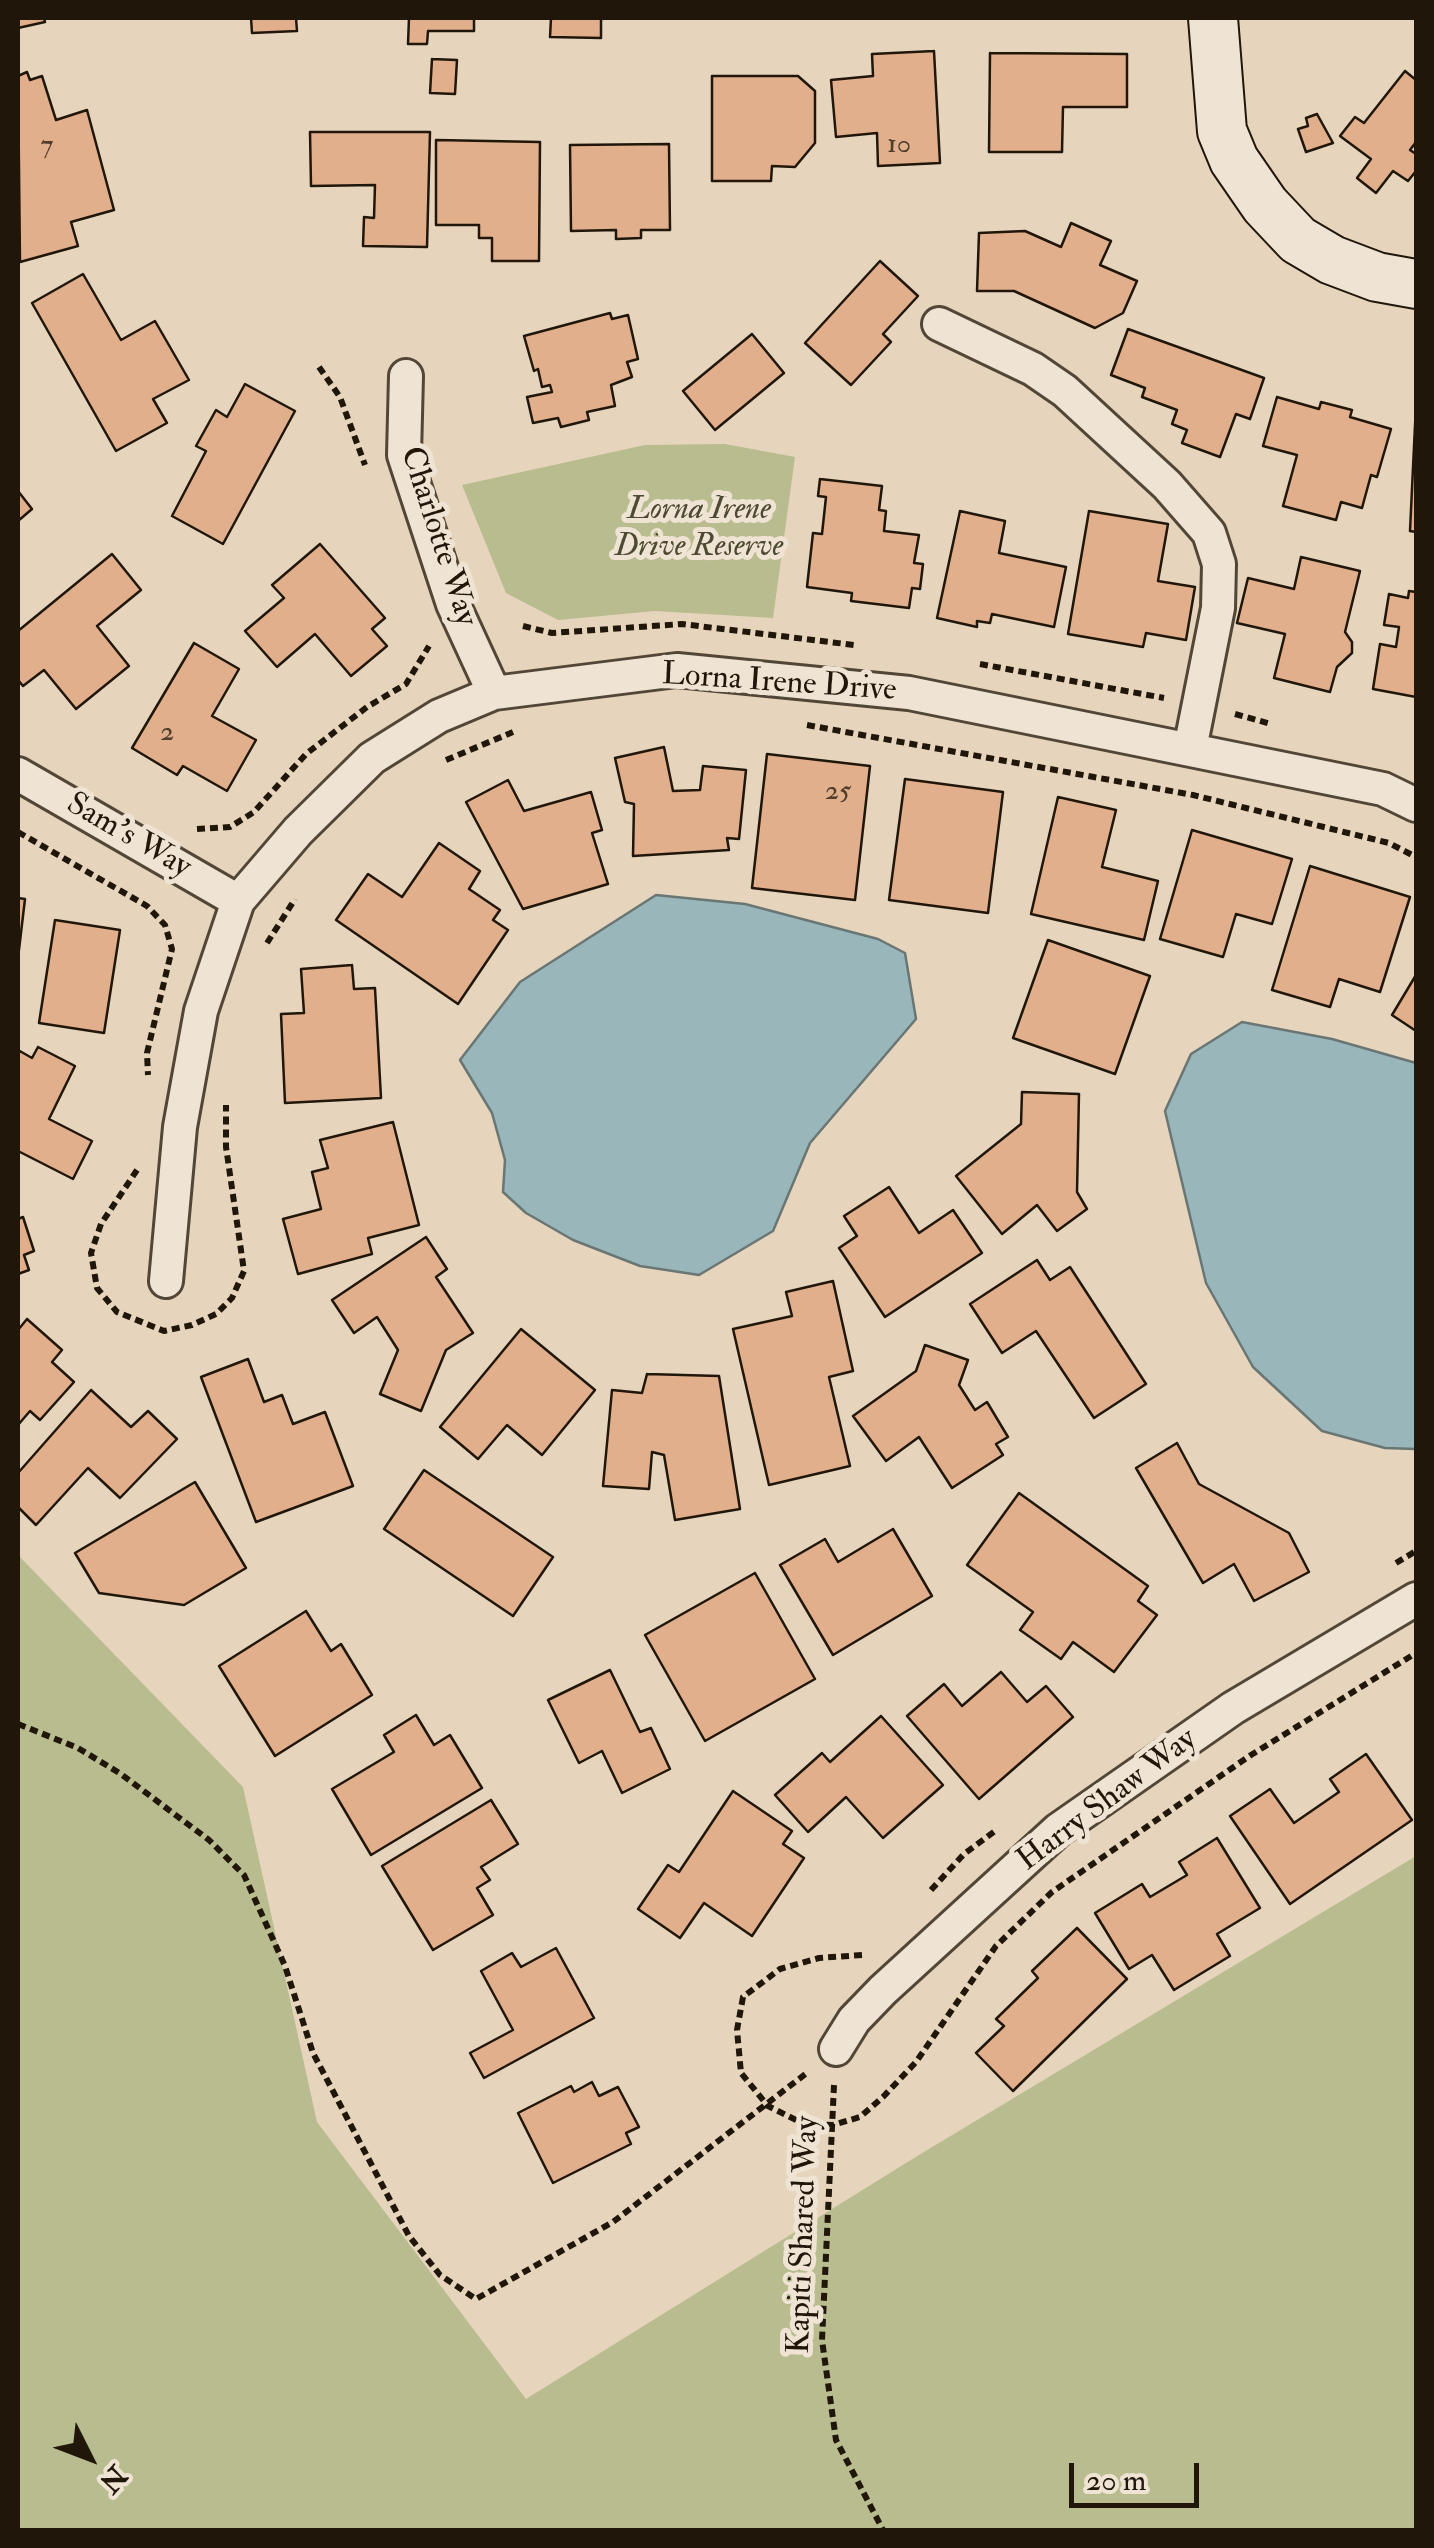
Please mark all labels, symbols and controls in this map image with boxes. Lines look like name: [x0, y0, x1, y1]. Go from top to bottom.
house number: 10: [887, 129, 911, 163]
house number: 7: [41, 130, 53, 164]
street label: Charlotte Way: [390, 443, 484, 631]
park label: Lorna Irene Drive Reserve: [615, 492, 783, 567]
street label: Lorna Irene Drive: [660, 657, 898, 711]
house number: 2: [160, 717, 174, 751]
house number: 25: [825, 776, 851, 810]
street label: Sam's Way: [59, 786, 197, 888]
street label: Harry Shaw Way: [1011, 1721, 1205, 1881]
street label: Kapiti Shared Way: [782, 2116, 828, 2354]
north arrow: [40, 2408, 140, 2508]
scale bar: [1074, 2443, 1204, 2505]
text: N: [91, 2457, 134, 2499]
text: 20 m: [1086, 2462, 1146, 2499]

